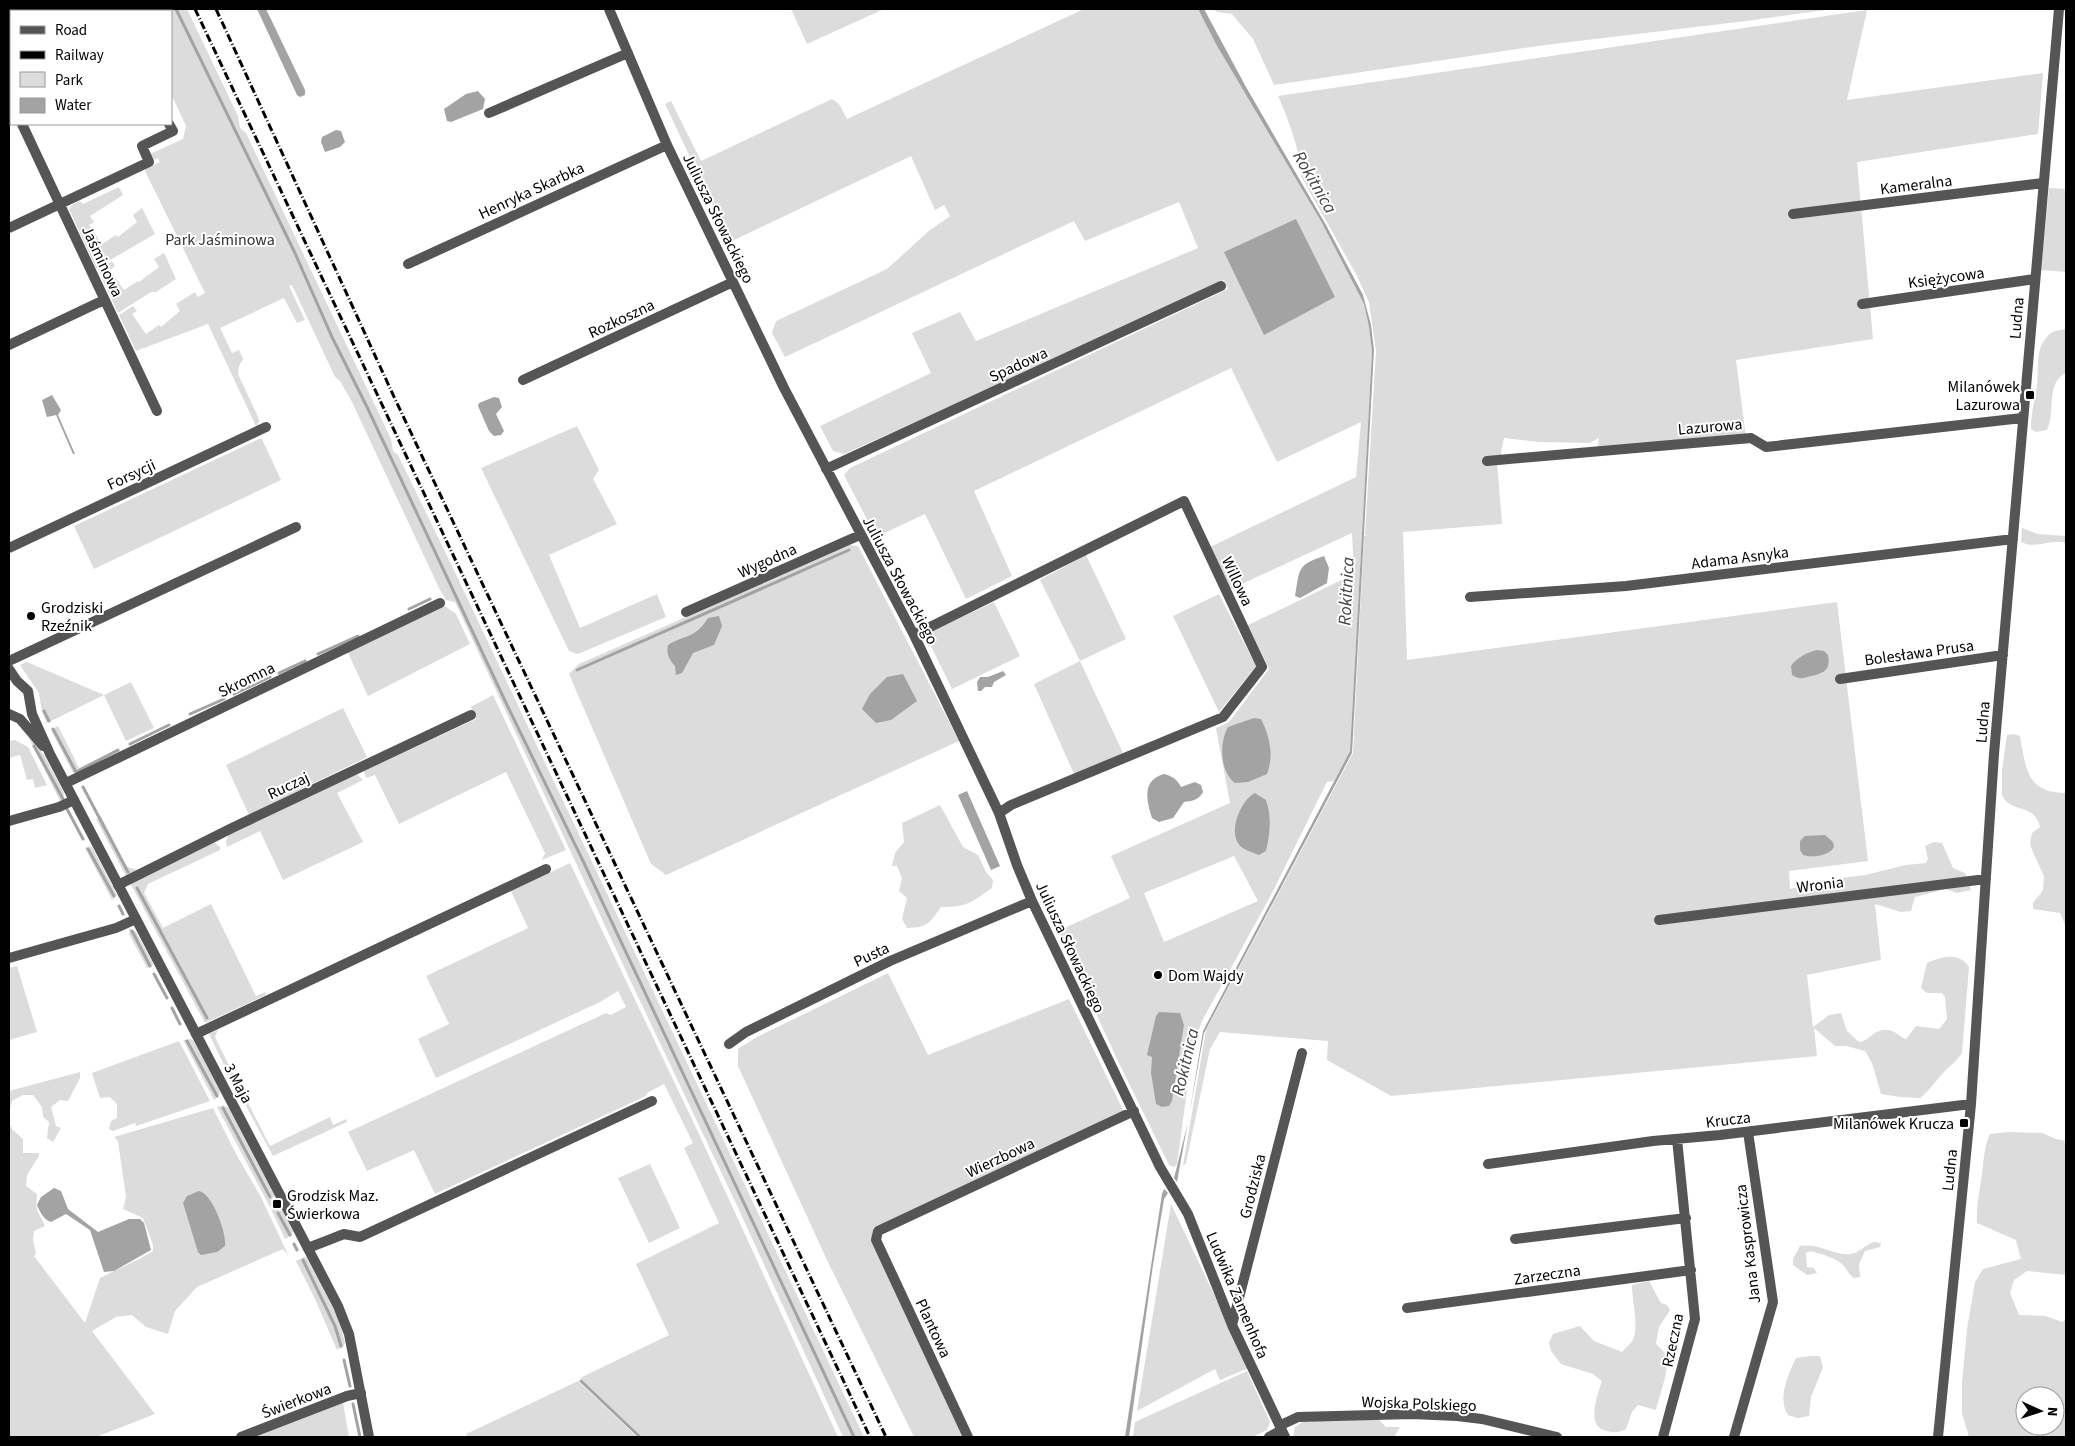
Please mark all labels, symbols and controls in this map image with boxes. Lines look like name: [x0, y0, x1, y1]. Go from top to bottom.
legend: [10, 10, 172, 125]
text: Road: [55, 20, 87, 41]
text: Railway: [55, 45, 104, 66]
text: Park: [55, 70, 84, 91]
text: Water: [55, 95, 92, 116]
water label: Rokitnica: [1287, 146, 1343, 219]
street label: Juliusza Słowackiego: [677, 150, 759, 287]
street label: Henryka Skarbka: [475, 157, 588, 225]
street label: Kameralna: [1879, 170, 1954, 200]
street label: Jaśminowa: [76, 222, 128, 301]
park label: Park Jaśminowa: [165, 229, 275, 251]
street label: Księżycowa: [1906, 262, 1986, 294]
street label: Rozkoszna: [585, 294, 658, 344]
street label: Ludna: [2004, 296, 2030, 340]
street label: Spadowa: [986, 342, 1051, 388]
place label: Milanówek Lazurowa: [1948, 376, 2020, 416]
marker: Milanówek Lazurowa: [2024, 389, 2036, 401]
street label: Lazurowa: [1677, 413, 1743, 441]
street label: Forsycji: [104, 454, 159, 496]
street label: Juliusza Słowackiego: [857, 512, 943, 648]
street label: Wygodna: [734, 538, 800, 584]
street label: Adama Asnyka: [1690, 541, 1790, 575]
street label: Willowa: [1216, 553, 1258, 610]
water label: Rokitnica: [1332, 556, 1361, 626]
place label: Grodziski Rzeźnik: [41, 597, 103, 637]
marker: Grodziski Rzeźnik: [25, 610, 37, 622]
street label: Bolesława Prusa: [1863, 634, 1975, 672]
street label: Skromna: [214, 657, 278, 703]
street label: Ludna: [1970, 700, 1996, 744]
street label: Ruczaj: [264, 767, 313, 805]
street label: Wronia: [1795, 871, 1845, 899]
street label: Juliusza Słowackiego: [1030, 878, 1110, 1017]
street label: Pusta: [850, 937, 893, 973]
place label: Dom Wajdy: [1168, 965, 1244, 987]
marker: Dom Wajdy: [1152, 969, 1164, 981]
water label: Rokitnica: [1166, 1025, 1205, 1098]
street label: 3 Maja: [218, 1059, 258, 1108]
street label: Krucza: [1704, 1106, 1752, 1134]
place label: Milanówek Krucza: [1833, 1113, 1954, 1135]
marker: Milanówek Krucza: [1958, 1117, 1970, 1129]
street label: Wierzbowa: [962, 1132, 1038, 1183]
street label: Ludna: [1937, 1148, 1963, 1192]
street label: Grodziska: [1234, 1152, 1272, 1221]
street label: Jana Kasprowicza: [1730, 1183, 1766, 1305]
place label: Grodzisk Maz. Świerkowa: [287, 1185, 379, 1225]
marker: Grodzisk Maz. Świerkowa: [271, 1198, 283, 1210]
street label: Ludwika Zamenhofa: [1200, 1229, 1274, 1362]
street label: Zarzeczna: [1512, 1259, 1582, 1291]
street label: Plantowa: [910, 1295, 956, 1362]
street label: Rzeczna: [1657, 1311, 1689, 1369]
street label: Świerkowa: [258, 1378, 334, 1424]
north arrow: [2015, 1386, 2065, 1436]
street label: Wojska Polskiego: [1361, 1391, 1477, 1417]
text: N: [2042, 1406, 2062, 1417]

